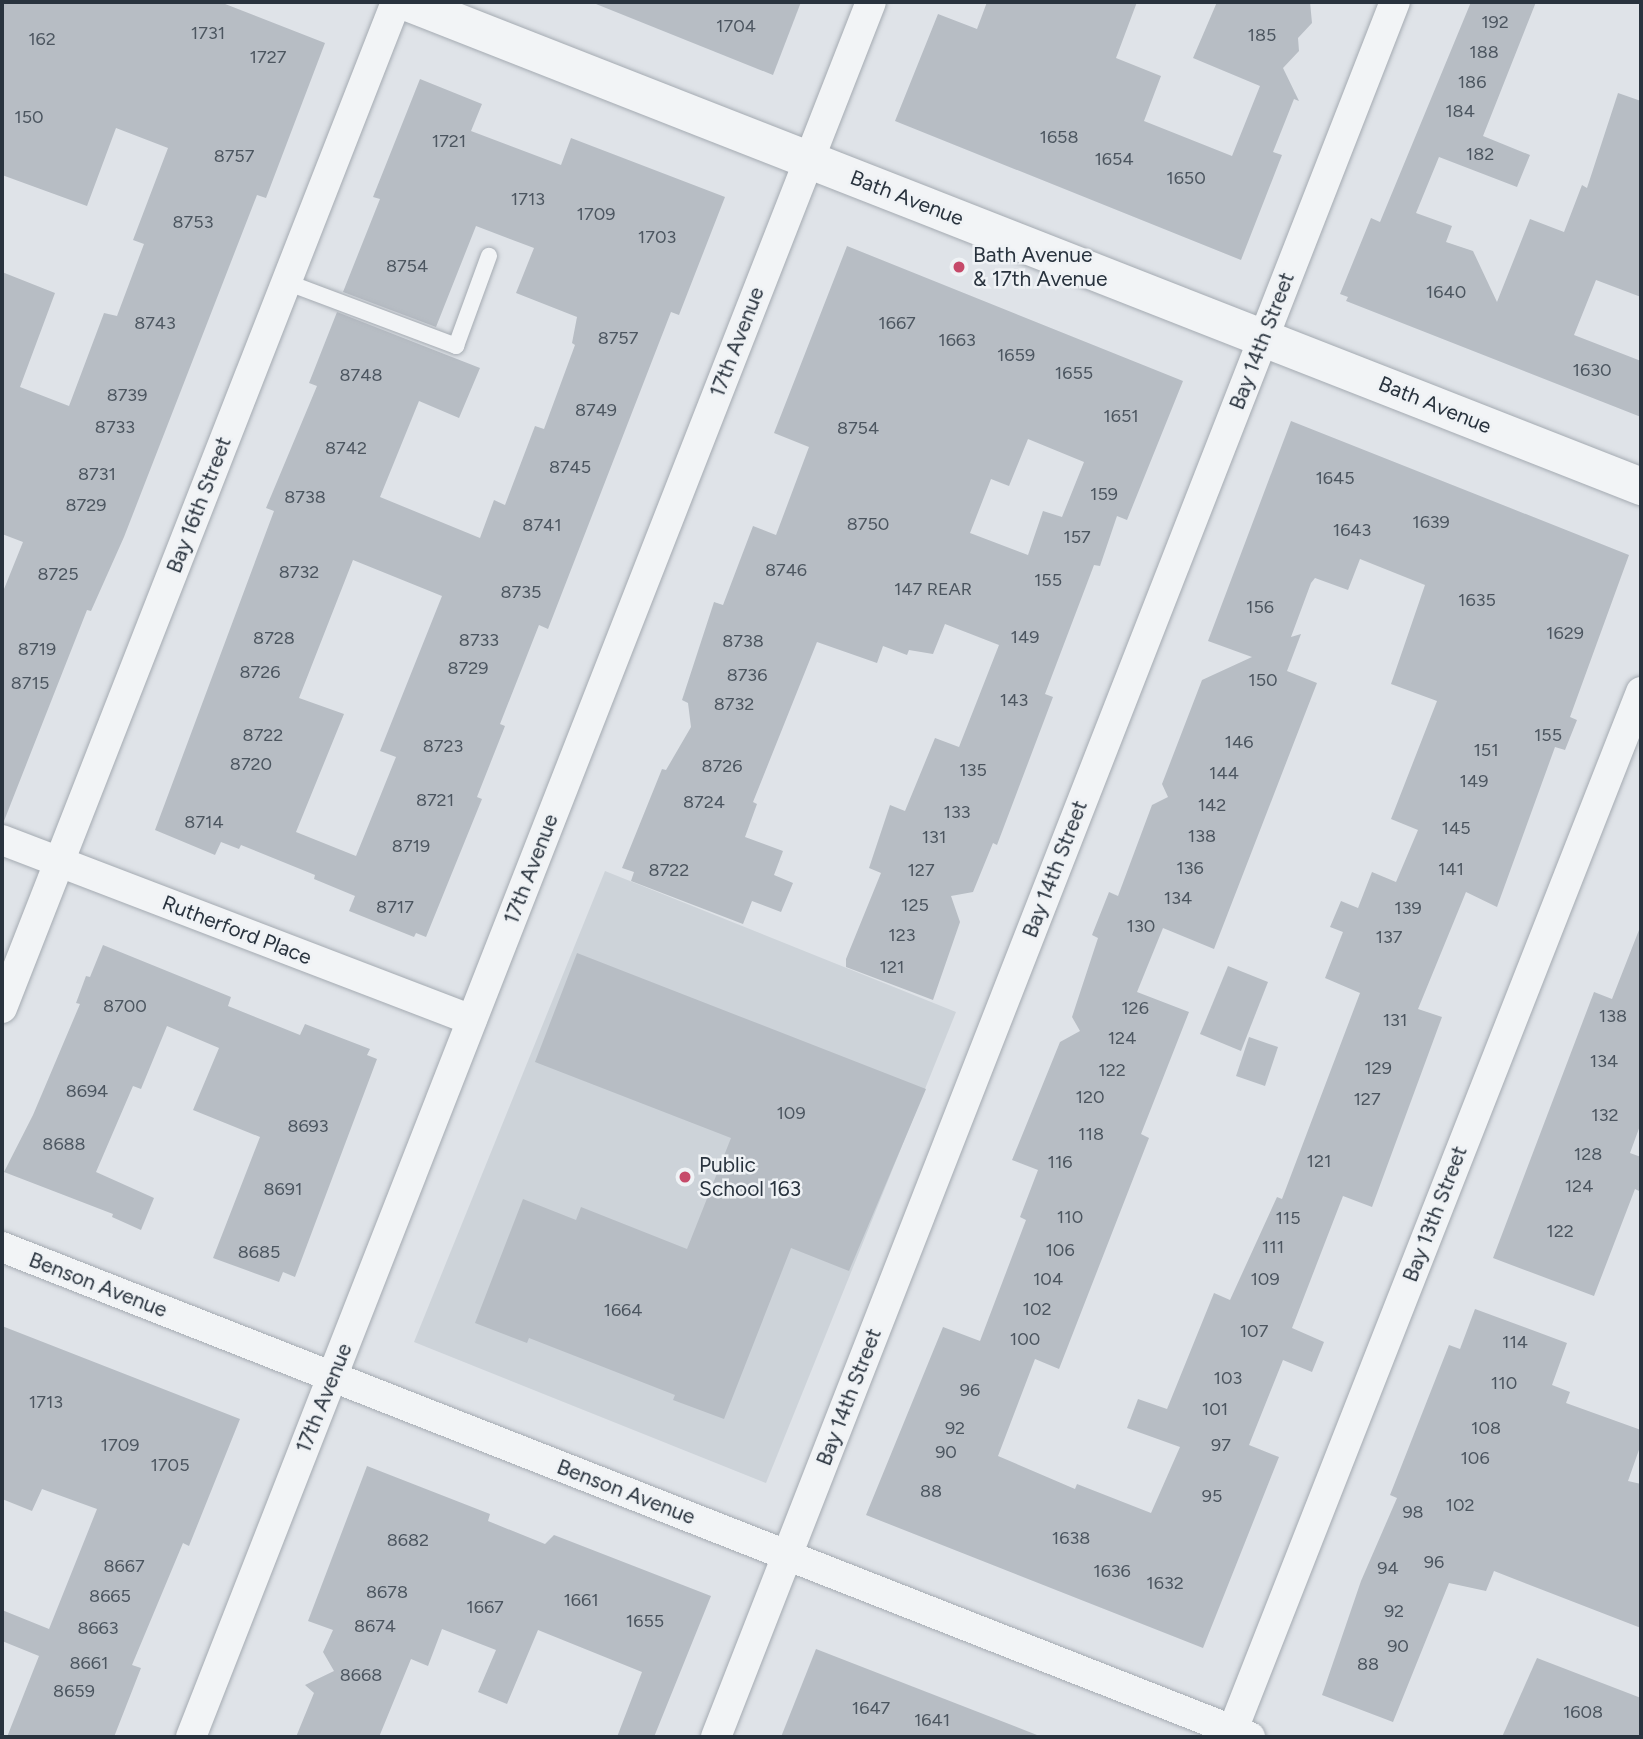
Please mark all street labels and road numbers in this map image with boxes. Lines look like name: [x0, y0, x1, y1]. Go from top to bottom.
street label: Bath Avenue: [847, 165, 967, 231]
street label: Bay 14th Street: [1224, 269, 1300, 413]
street label: 17th Avenue: [704, 283, 770, 401]
street label: Bath Avenue: [1375, 371, 1495, 439]
street label: Bay 16th Street: [161, 433, 237, 577]
street label: Bay 14th Street: [1017, 797, 1093, 941]
street label: 17th Avenue: [498, 810, 564, 928]
street label: Rutherford Place: [159, 890, 315, 970]
street label: Bay 13th Street: [1398, 1143, 1472, 1285]
street label: Benson Avenue: [25, 1247, 171, 1323]
street label: Bay 14th Street: [811, 1325, 887, 1469]
street label: 17th Avenue: [291, 1340, 357, 1456]
street label: Benson Avenue: [553, 1454, 699, 1530]

